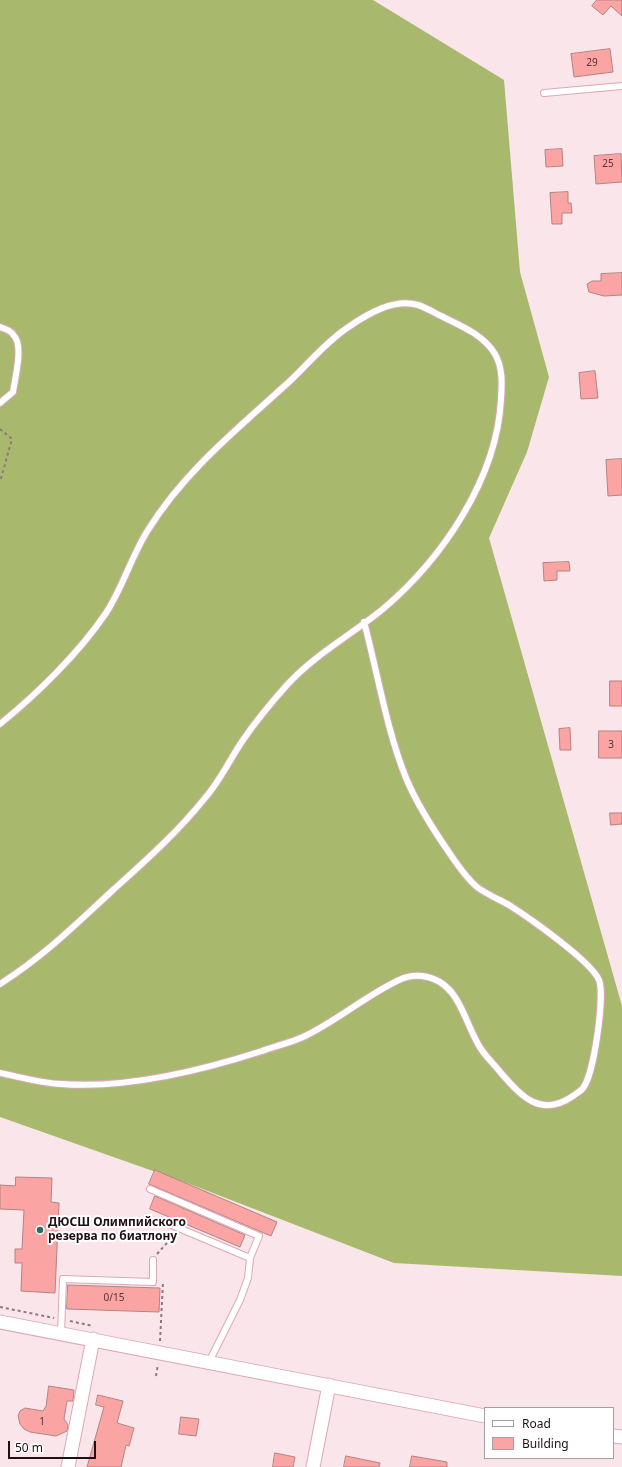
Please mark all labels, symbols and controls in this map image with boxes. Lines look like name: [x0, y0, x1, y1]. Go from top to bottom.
house number: 29: [586, 57, 598, 69]
house number: 25: [602, 158, 614, 170]
house number: 3: [608, 739, 614, 751]
place label: ДЮСШ Олимпийского резерва по биатлону: [48, 1216, 186, 1244]
marker: ДЮСШ Олимпийского резерва по биатлону: [35, 1225, 45, 1235]
house number: 0/15: [104, 1292, 124, 1304]
legend: [484, 1407, 614, 1459]
text: Road: [522, 1415, 551, 1432]
house number: 1: [39, 1416, 45, 1428]
scale bar: [10, 1433, 98, 1459]
text: Building: [522, 1435, 569, 1452]
text: 50 m: [15, 1439, 43, 1456]

